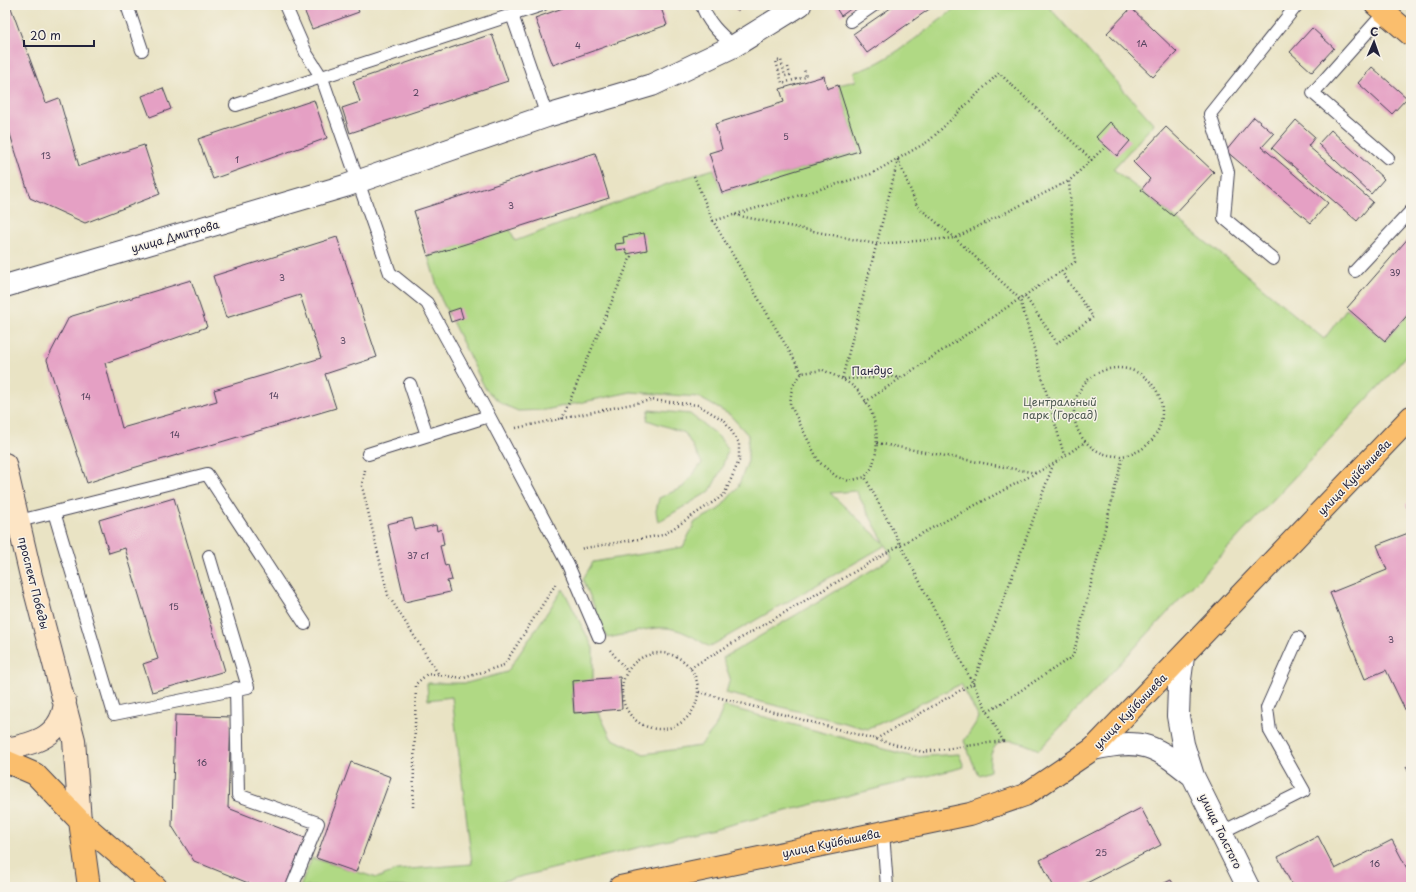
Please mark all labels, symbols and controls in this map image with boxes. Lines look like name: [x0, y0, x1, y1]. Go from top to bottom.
scale bar: [24, 22, 94, 48]
north arrow: [1354, 22, 1394, 62]
text: С: [1370, 23, 1379, 40]
text: 20 m: [30, 26, 61, 44]
house number: 1А: [1137, 36, 1148, 50]
house number: 4: [575, 38, 581, 52]
house number: 2: [413, 85, 419, 99]
house number: 5: [783, 129, 789, 143]
house number: 13: [41, 148, 51, 162]
house number: 1: [235, 152, 239, 166]
house number: 3: [508, 198, 514, 212]
street label: улица Дмитрова: [129, 215, 221, 257]
house number: 39: [1389, 265, 1401, 279]
house number: 3: [279, 270, 285, 284]
house number: 3: [340, 333, 346, 347]
street label: Пандус: [851, 361, 893, 379]
house number: 14: [269, 388, 279, 402]
house number: 14: [81, 389, 91, 403]
park label: Центральный парк (Горсад): [1022, 393, 1098, 423]
house number: 14: [170, 427, 180, 441]
street label: улица Куйбышева: [1313, 435, 1395, 519]
street label: проспект Победы: [14, 535, 54, 631]
house number: 37 с1: [407, 548, 429, 562]
house number: 15: [169, 599, 179, 613]
house number: 3: [1388, 632, 1394, 646]
street label: улица Куйбышева: [1089, 669, 1171, 753]
house number: 16: [197, 755, 207, 769]
street label: улица Толстого: [1195, 790, 1247, 872]
street label: улица Куйбышева: [781, 824, 882, 862]
house number: 25: [1095, 845, 1107, 859]
house number: 16: [1370, 856, 1380, 870]

